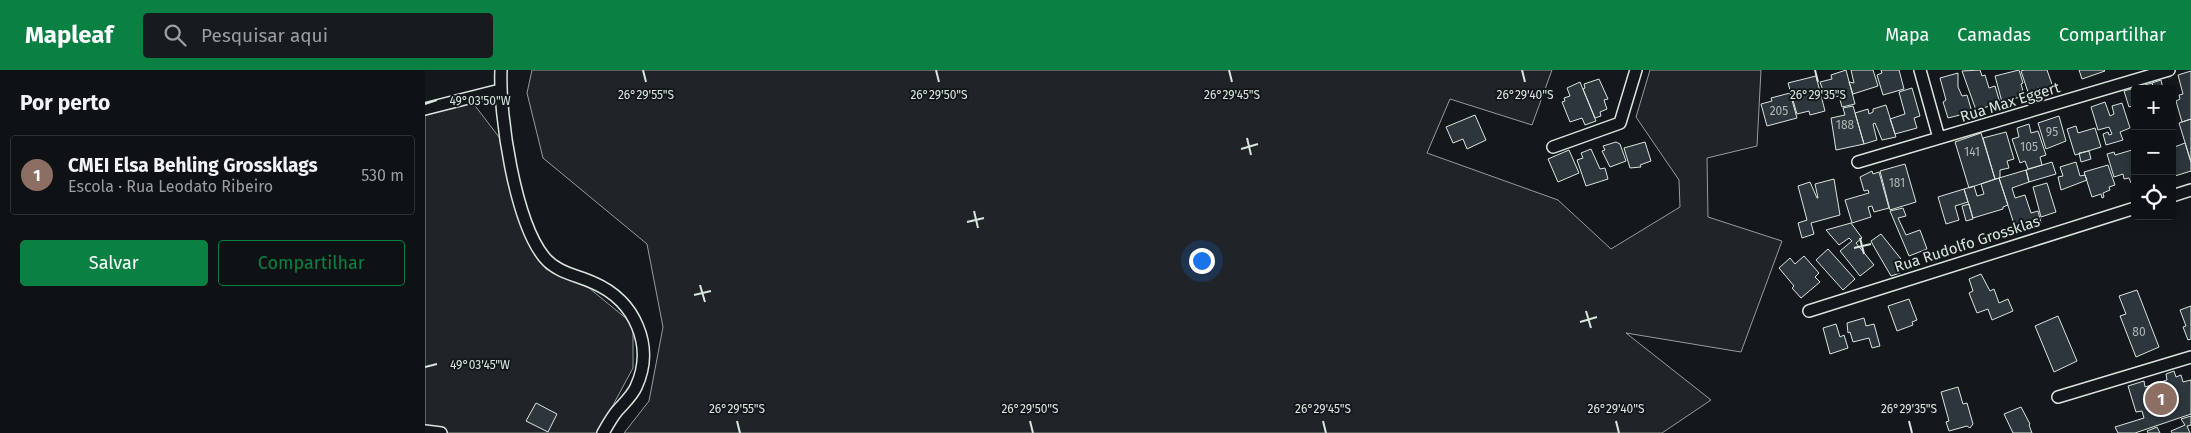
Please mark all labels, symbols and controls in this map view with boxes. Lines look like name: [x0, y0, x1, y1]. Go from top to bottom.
search box: [143, 13, 493, 58]
text: Mapleaf: [25, 21, 113, 49]
icon: search: [161, 21, 189, 49]
text: Pesquisar aqui: [201, 24, 328, 47]
text: Mapa: [1885, 24, 1929, 46]
text: Camadas: [1957, 24, 2031, 46]
text: Compartilhar: [2059, 24, 2166, 46]
street label: Rua Max Eggert: [1958, 78, 2063, 126]
map controls: [2131, 85, 2176, 220]
button: +: [2131, 85, 2176, 130]
text: 26°29'55"S: [618, 88, 675, 102]
text: 26°29'50"S: [910, 88, 968, 102]
text: 26°29'45"S: [1204, 88, 1260, 102]
text: 26°29'40"S: [1496, 88, 1554, 102]
text: 26°29'35"S: [1790, 88, 1847, 102]
text: Por perto: [20, 90, 110, 116]
text: 49°03'50"W: [449, 94, 511, 108]
house number: 205: [1770, 104, 1788, 118]
house number: 188: [1836, 118, 1855, 132]
house number: 95: [2046, 125, 2058, 139]
button: −: [2131, 130, 2176, 175]
house number: 105: [2020, 140, 2038, 154]
house number: 141: [1964, 145, 1980, 159]
text: CMEI Elsa Behling Grossklags: [68, 154, 318, 177]
text: 1: [33, 166, 41, 185]
text: 530 m: [361, 166, 404, 185]
button: locate: [2131, 175, 2176, 220]
house number: 181: [1889, 176, 1905, 190]
text: Escola · Rua Leodato Ribeiro: [68, 177, 273, 196]
street label: Rua Rudolfo Grossklas: [1892, 212, 2042, 276]
button: Salvar: [20, 240, 208, 286]
button: Compartilhar: [218, 240, 405, 286]
your location: [1189, 248, 1215, 274]
house number: 80: [2132, 325, 2146, 339]
text: 49°03'45"W: [450, 358, 510, 372]
pin: 1: [2145, 380, 2177, 418]
text: 26°29'55"S: [709, 402, 766, 416]
text: 26°29'50"S: [1001, 402, 1059, 416]
text: 26°29'45"S: [1295, 402, 1351, 416]
text: 26°29'40"S: [1587, 402, 1645, 416]
text: 26°29'35"S: [1881, 402, 1938, 416]

